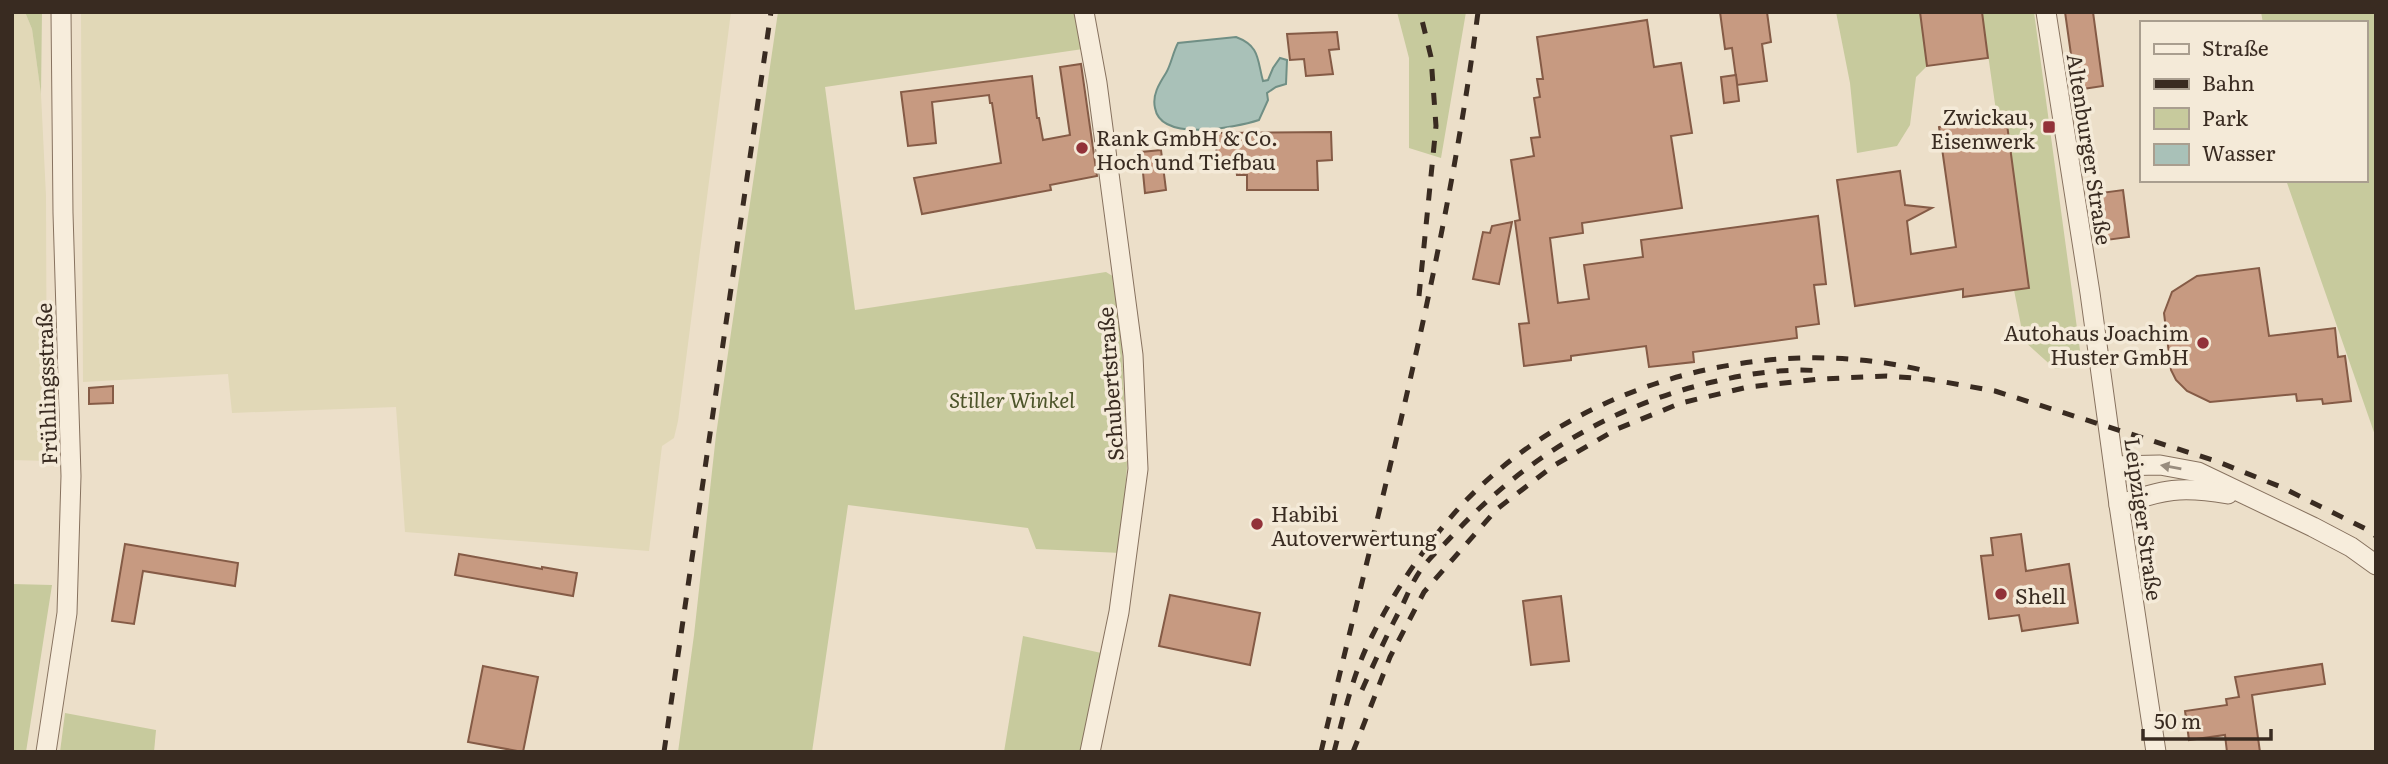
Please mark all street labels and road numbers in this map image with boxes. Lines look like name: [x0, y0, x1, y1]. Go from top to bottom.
street label: Altenburger Straße: [2061, 51, 2121, 247]
street label: Frühlingsstraße: [27, 302, 63, 466]
street label: Schubertstraße: [1088, 306, 1130, 462]
street label: Leipziger Straße: [2118, 436, 2172, 603]

